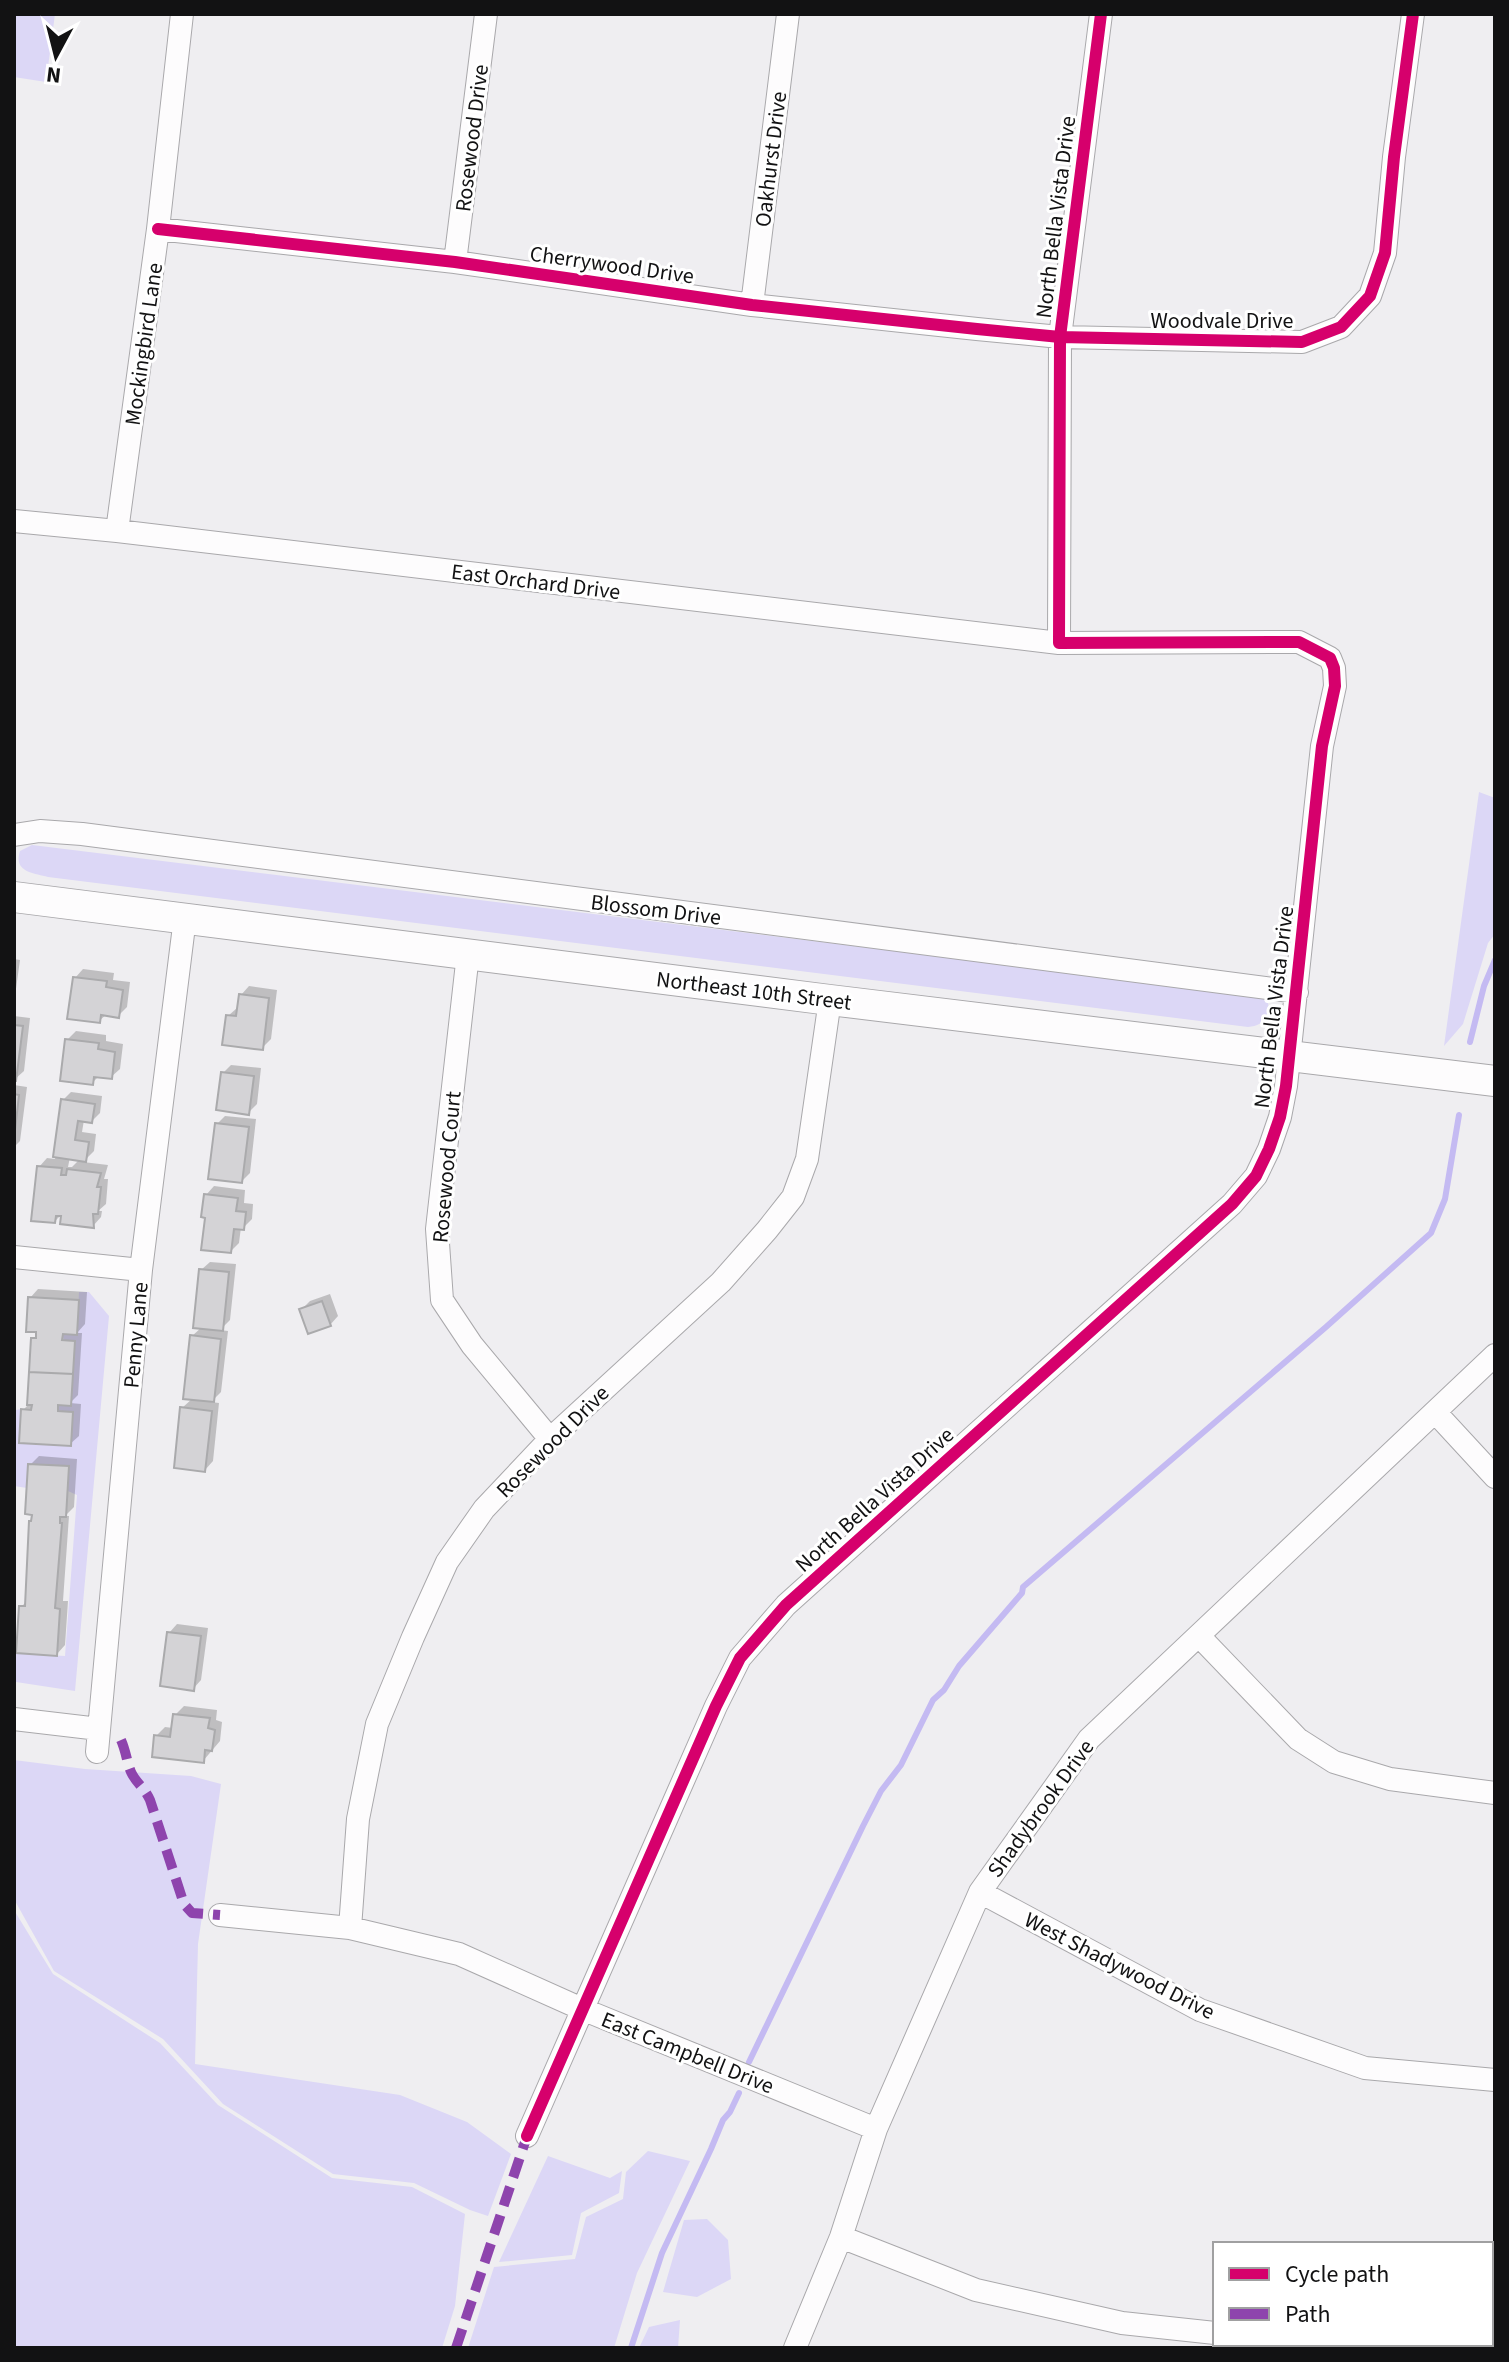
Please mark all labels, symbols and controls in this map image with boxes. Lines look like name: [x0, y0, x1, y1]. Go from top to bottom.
north arrow: [16, 16, 96, 96]
text: N: [44, 58, 63, 92]
street label: Rosewood Drive: [447, 62, 497, 214]
street label: Oakhurst Drive: [747, 89, 795, 229]
street label: North Bella Vista Drive: [1028, 114, 1084, 320]
street label: Cherrywood Drive: [528, 238, 696, 292]
street label: Mockingbird Lane: [117, 261, 171, 427]
street label: Woodvale Drive: [1151, 305, 1294, 337]
street label: East Orchard Drive: [449, 556, 622, 608]
street label: Blossom Drive: [589, 886, 723, 934]
street label: North Bella Vista Drive: [1246, 904, 1302, 1110]
street label: Northeast 10th Street: [655, 963, 854, 1019]
street label: Rosewood Court: [424, 1089, 470, 1244]
street label: Penny Lane: [115, 1281, 157, 1389]
street label: Rosewood Drive: [489, 1378, 617, 1505]
street label: North Bella Vista Drive: [788, 1420, 961, 1580]
street label: Shadybrook Drive: [980, 1733, 1102, 1884]
street label: West Shadywood Drive: [1019, 1904, 1220, 2028]
street label: East Campbell Drive: [596, 2004, 779, 2102]
legend: [1213, 2242, 1493, 2346]
text: Cycle path: [1285, 2257, 1389, 2292]
text: Path: [1285, 2297, 1331, 2332]

